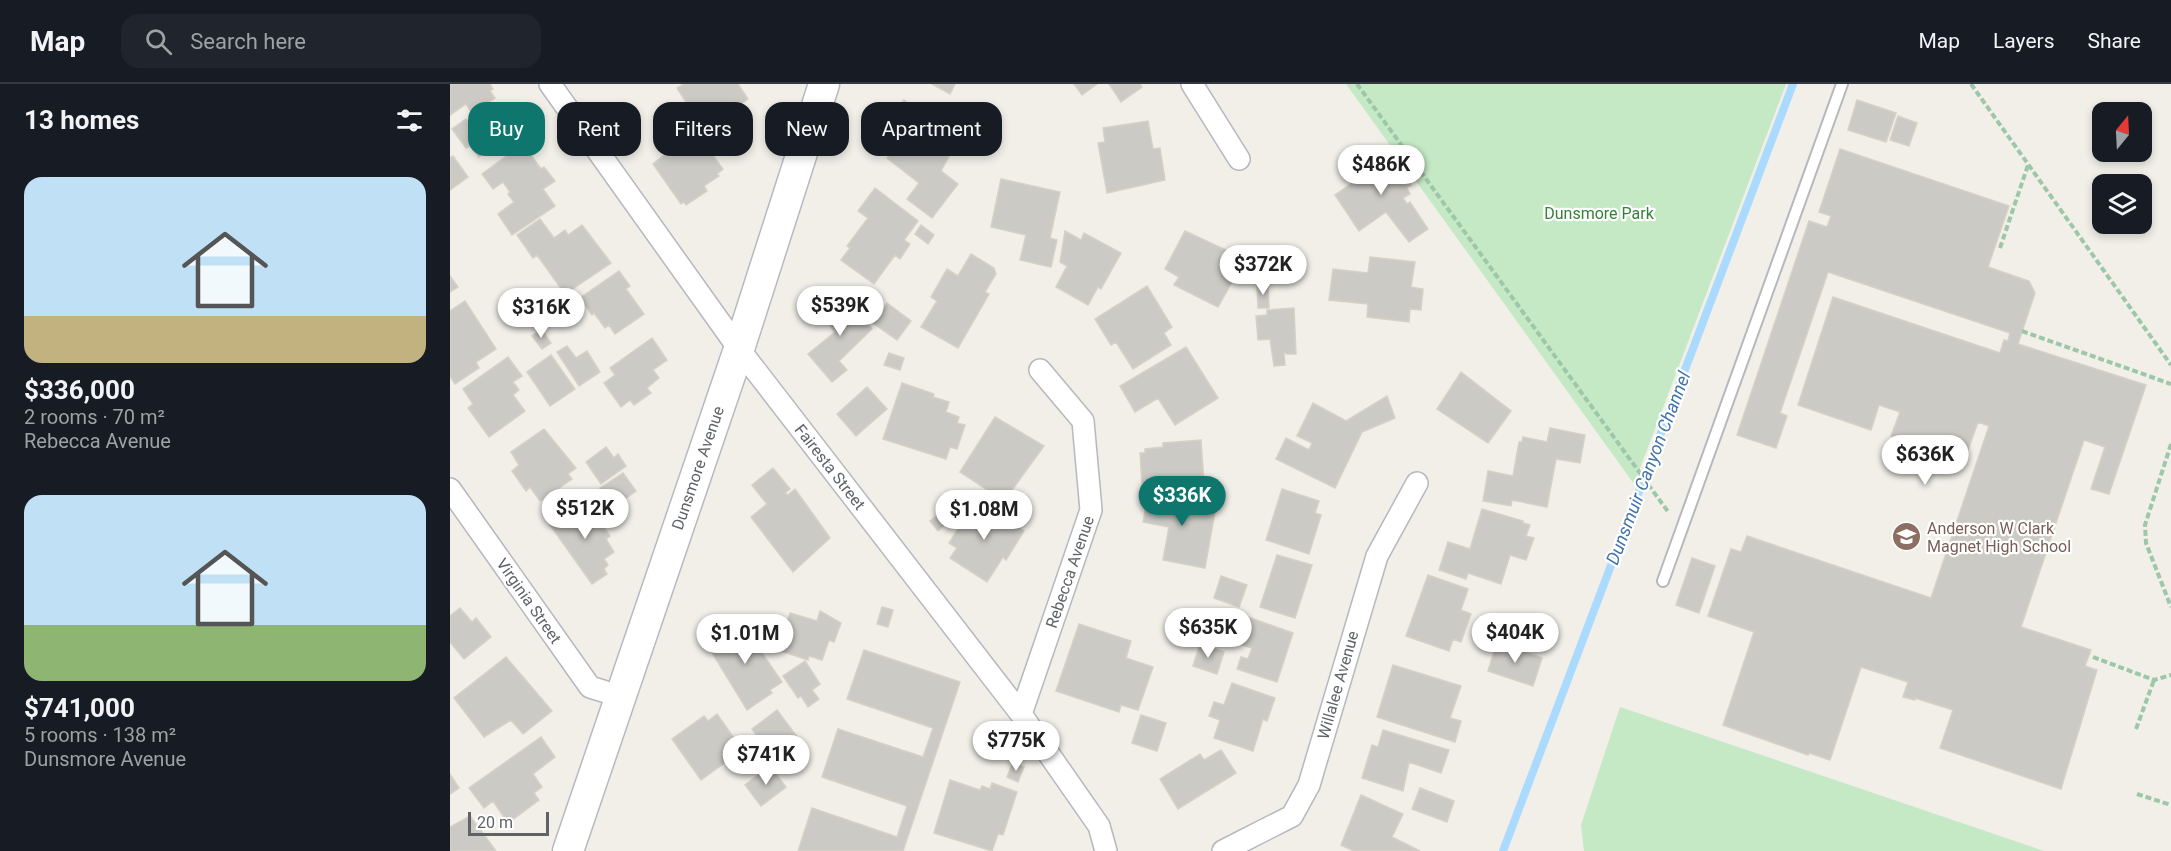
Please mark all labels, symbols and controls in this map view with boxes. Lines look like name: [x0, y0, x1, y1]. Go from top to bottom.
search box: [121, 14, 541, 68]
text: Map: [30, 25, 85, 58]
icon: search: [142, 25, 175, 58]
text: Search here: [190, 29, 306, 54]
text: Map: [1918, 29, 1960, 53]
text: Layers: [1993, 29, 2054, 53]
text: Share: [2087, 29, 2141, 53]
chip: Buy: [468, 102, 545, 156]
chip: Rent: [557, 102, 641, 156]
chip: Filters: [653, 102, 753, 156]
chip: New: [765, 102, 849, 156]
chip: Apartment: [861, 102, 1002, 156]
north arrow: [2092, 102, 2152, 162]
map controls: [2092, 102, 2152, 234]
icon: filters: [393, 104, 426, 137]
text: 13 homes: [24, 105, 139, 135]
pin: $486K: [1339, 145, 1423, 196]
text: $486K: [1352, 152, 1410, 176]
button: layers: [2092, 174, 2152, 234]
park label: Dunsmore Park: [1544, 204, 1655, 223]
icon: home: [171, 216, 279, 324]
pin: $372K: [1221, 245, 1305, 296]
text: $372K: [1234, 252, 1292, 276]
pin: $539K: [798, 286, 882, 337]
pin: $316K: [499, 288, 583, 339]
text: $539K: [811, 293, 869, 317]
text: $316K: [512, 295, 570, 319]
water label: Dunsmuir Canyon Channel: [1601, 368, 1695, 568]
text: $336,000: [24, 375, 135, 405]
street label: Dunsmore Avenue: [668, 404, 728, 532]
text: 2 rooms · 70 m²: [24, 405, 165, 429]
street label: Fairesta Street: [791, 420, 869, 514]
text: Rebecca Avenue: [24, 429, 171, 453]
pin: $636K: [1883, 435, 1967, 486]
text: $636K: [1896, 442, 1954, 466]
pin: $336K: [1140, 476, 1224, 527]
text: $336K: [1153, 483, 1211, 507]
pin: $512K: [543, 489, 627, 540]
pin: $1.08M: [935, 490, 1033, 541]
text: $512K: [556, 496, 614, 520]
text: $1.08M: [949, 497, 1019, 521]
street label: Rebecca Avenue: [1042, 513, 1098, 631]
place label: Anderson W Clark Magnet High School: [1927, 519, 2071, 556]
school or university icon: Anderson W Clark Magnet High School: [1890, 521, 1922, 553]
icon: home: [171, 534, 279, 642]
street label: Virginia Street: [493, 555, 565, 647]
pin: $635K: [1166, 608, 1250, 659]
pin: $404K: [1473, 613, 1557, 664]
pin: $1.01M: [696, 614, 794, 665]
text: $635K: [1179, 615, 1237, 639]
text: $404K: [1486, 620, 1544, 644]
text: $1.01M: [710, 621, 780, 645]
street label: Willalee Avenue: [1313, 629, 1363, 741]
text: $741,000: [24, 693, 135, 723]
pin: $775K: [974, 721, 1058, 772]
text: 5 rooms · 138 m²: [24, 723, 176, 747]
text: $775K: [987, 728, 1045, 752]
pin: $741K: [724, 735, 808, 786]
text: $741K: [737, 742, 795, 766]
text: Dunsmore Avenue: [24, 747, 186, 771]
scale bar: [468, 809, 549, 836]
text: 20 m: [477, 813, 513, 832]

